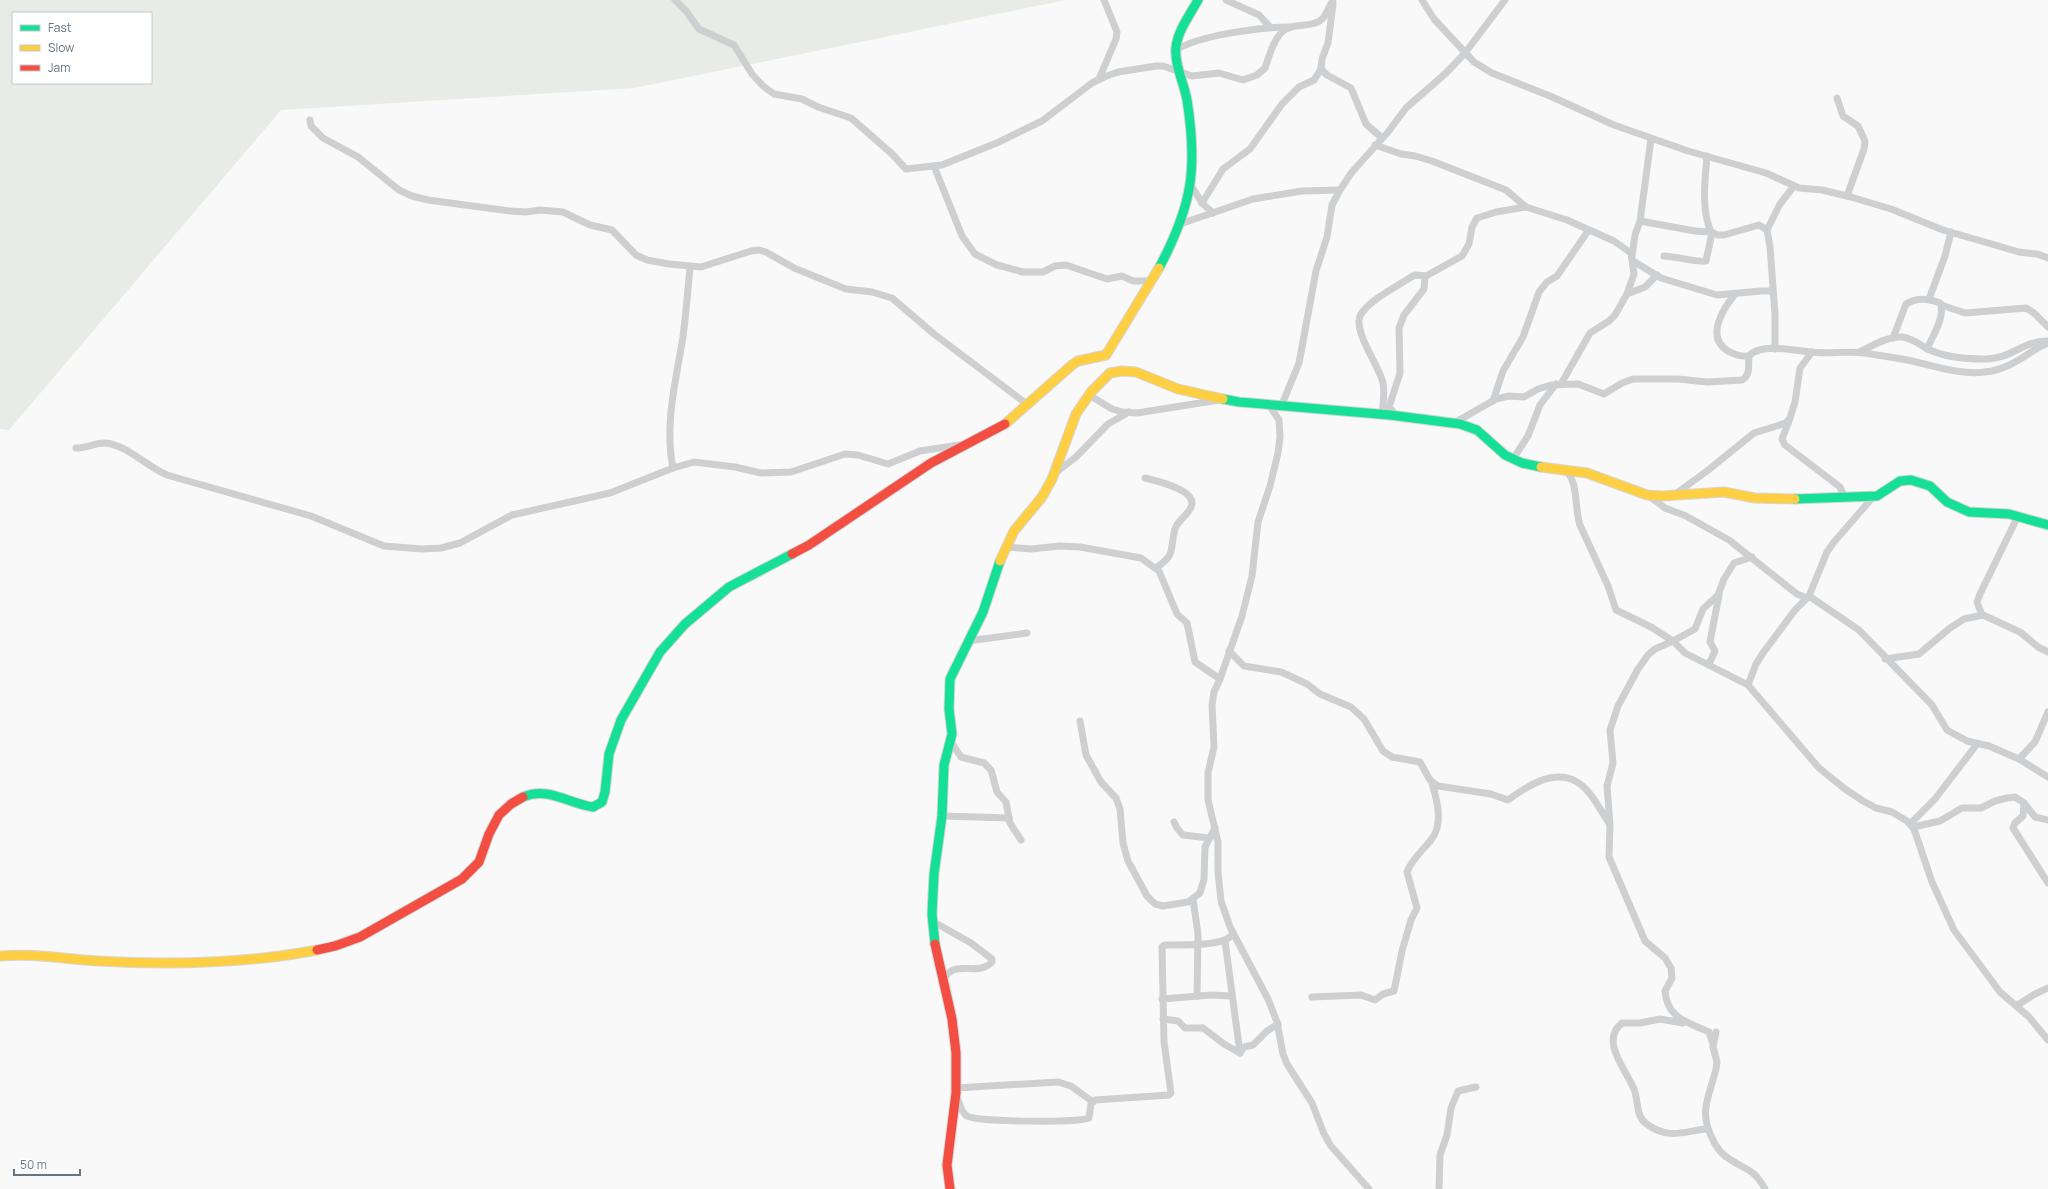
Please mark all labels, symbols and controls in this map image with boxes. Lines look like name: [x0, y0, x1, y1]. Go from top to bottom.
legend: [12, 12, 152, 84]
text: Fast: [48, 19, 72, 36]
text: Slow: [48, 39, 74, 56]
text: Jam: [48, 59, 70, 76]
scale bar: [14, 1151, 80, 1177]
text: 50 m: [20, 1156, 47, 1173]

